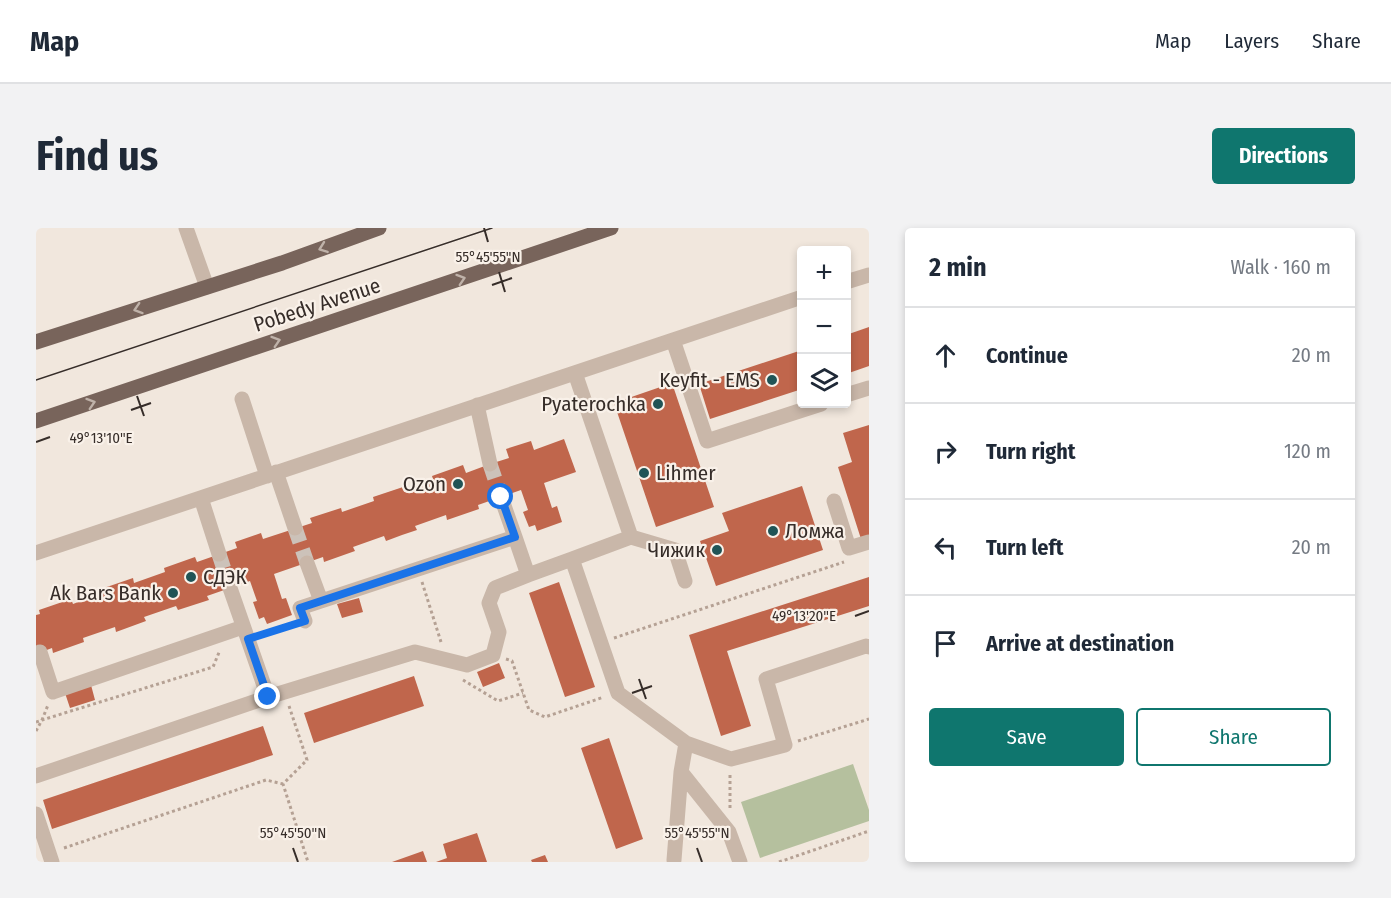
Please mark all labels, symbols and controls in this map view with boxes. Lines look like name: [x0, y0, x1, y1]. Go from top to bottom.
text: Map: [30, 25, 79, 58]
text: Map: [1155, 28, 1191, 54]
text: Layers: [1224, 28, 1279, 54]
text: Share: [1312, 28, 1361, 54]
button: Directions: [1212, 128, 1355, 184]
text: Find us: [36, 131, 158, 181]
one-way arrow: [319, 240, 329, 253]
map controls: [797, 246, 851, 408]
button: +: [797, 246, 851, 300]
text: 55°45'55"N: [455, 248, 521, 266]
text: 2 min: [929, 252, 987, 283]
text: Walk · 160 m: [1231, 255, 1331, 279]
street label: Pobedy Avenue: [250, 272, 384, 338]
one-way arrow: [455, 274, 466, 287]
button: −: [797, 300, 851, 354]
one-way arrow: [133, 302, 144, 314]
one-way arrow: [270, 336, 281, 348]
icon: ahead: [929, 339, 962, 372]
text: Continue: [986, 342, 1068, 369]
text: 20 m: [1292, 343, 1331, 367]
button: layers: [797, 354, 851, 408]
place label: Keyfit - EMS: [659, 367, 760, 393]
marker: Keyfit - EMS: [765, 373, 779, 387]
place label: Pyaterochka: [541, 391, 646, 417]
one-way arrow: [86, 397, 96, 410]
marker: Pyaterochka: [651, 397, 665, 411]
text: 49°13'10"E: [69, 429, 133, 447]
icon: right: [929, 435, 962, 468]
text: Turn right: [986, 438, 1075, 465]
text: 120 m: [1284, 439, 1331, 463]
place label: Lihmer: [656, 460, 716, 486]
marker: Lihmer: [637, 466, 651, 480]
place label: Ozon: [403, 471, 446, 497]
marker: Ozon: [451, 477, 465, 491]
route start: [487, 483, 513, 509]
place label: Ломжа: [785, 518, 845, 544]
marker: Ломжа: [766, 524, 780, 538]
icon: left: [929, 531, 962, 564]
text: Turn left: [986, 534, 1064, 561]
text: 20 m: [1292, 535, 1331, 559]
place label: Чижик: [648, 537, 705, 563]
marker: Чижик: [710, 543, 724, 557]
place label: СДЭК: [203, 564, 247, 590]
marker: СДЭК: [184, 570, 198, 584]
place label: Ak Bars Bank: [50, 580, 161, 606]
marker: Ak Bars Bank: [166, 586, 180, 600]
text: 49°13'20"E: [772, 607, 836, 625]
icon: arrive: [929, 627, 962, 660]
text: Arrive at destination: [986, 630, 1174, 657]
route end: [254, 683, 280, 709]
button: Save: [929, 708, 1124, 766]
button: Share: [1136, 708, 1331, 766]
text: 55°45'50"N: [260, 824, 326, 842]
text: 55°45'55"N: [664, 824, 730, 842]

